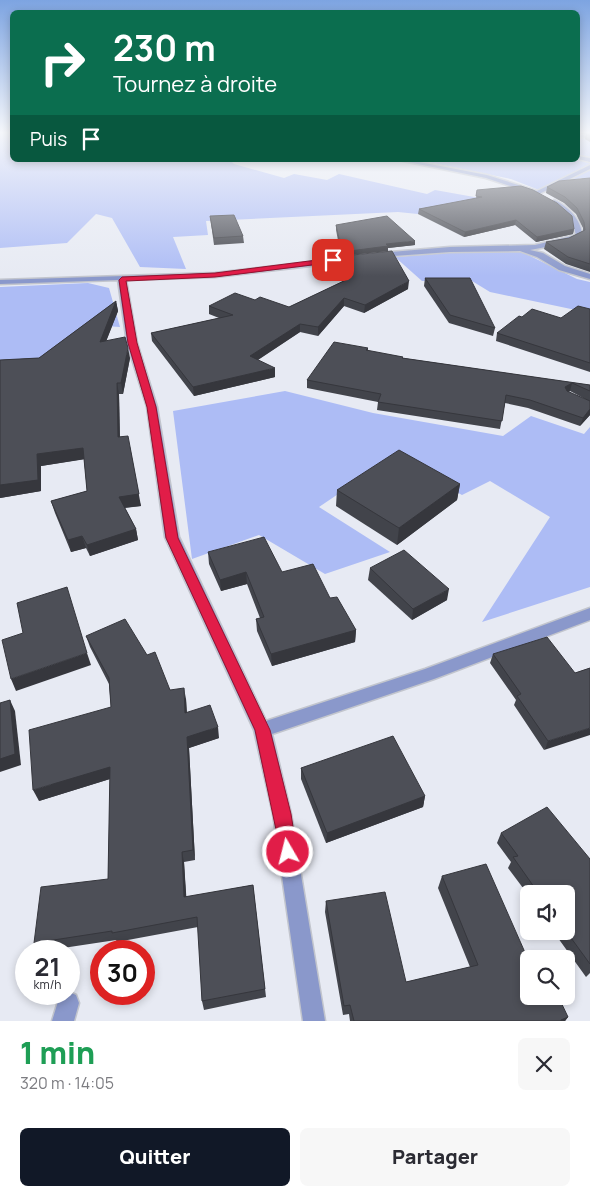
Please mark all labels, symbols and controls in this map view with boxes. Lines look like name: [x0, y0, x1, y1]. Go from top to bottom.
text: 230 m: [113, 24, 216, 72]
icon: right: [30, 30, 95, 95]
text: Tournez à droite: [113, 69, 277, 99]
icon: arrive: [77, 125, 105, 153]
text: Puis: [30, 126, 67, 152]
pin: [312, 239, 354, 281]
icon: arrive: [319, 246, 347, 274]
position arrow: [261, 825, 313, 877]
map controls: [520, 885, 575, 1005]
button: sound: [520, 885, 575, 940]
speed limit sign: 30: [90, 940, 155, 1005]
text: 21: [35, 949, 60, 984]
button: search: [520, 950, 575, 1005]
text: km/h: [34, 976, 61, 993]
text: 1 min: [20, 1032, 95, 1073]
button: close: [518, 1038, 570, 1090]
text: 320 m · 14:05: [20, 1072, 114, 1094]
button: Quitter: [20, 1128, 290, 1186]
button: Partager: [300, 1128, 570, 1186]

